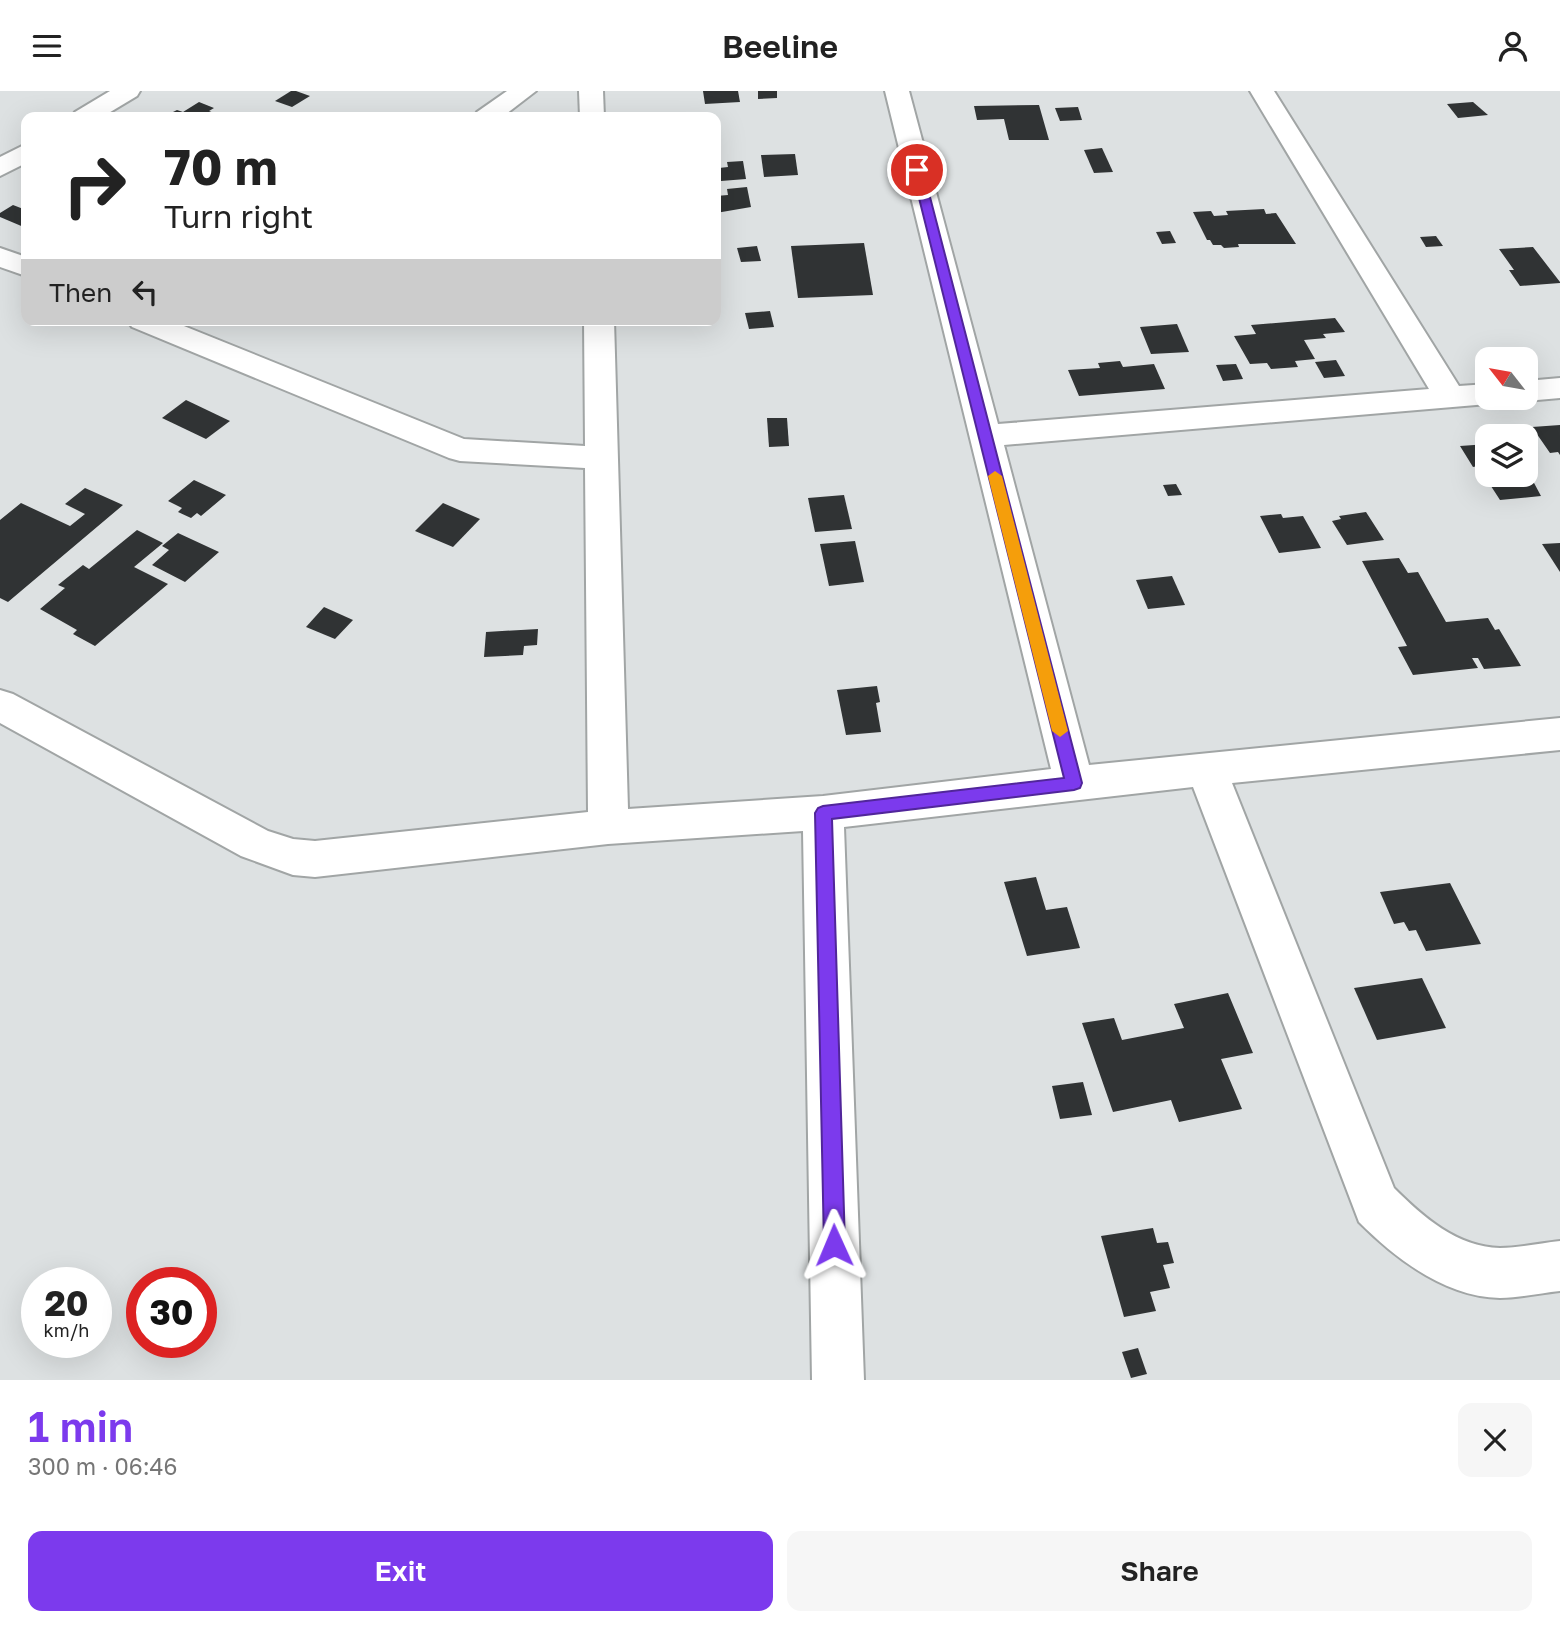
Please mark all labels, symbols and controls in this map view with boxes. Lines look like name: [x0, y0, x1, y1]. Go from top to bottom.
icon: menu: [28, 27, 66, 65]
text: Beeline: [722, 27, 838, 65]
icon: person: [1494, 27, 1532, 65]
text: 70 m: [164, 137, 278, 196]
icon: right: [49, 140, 140, 231]
pin: [887, 140, 947, 200]
icon: arrive: [898, 151, 936, 189]
text: Turn right: [164, 197, 313, 235]
icon: left: [126, 273, 164, 311]
text: Then: [49, 277, 112, 308]
north arrow: [1475, 347, 1538, 409]
map controls: [1475, 347, 1538, 487]
button: layers: [1475, 424, 1538, 487]
position arrow: [797, 1208, 871, 1282]
speed limit sign: 30: [126, 1267, 217, 1358]
text: 20: [44, 1282, 89, 1324]
text: km/h: [44, 1319, 89, 1341]
text: 1 min: [28, 1401, 133, 1451]
button: close: [1458, 1403, 1532, 1477]
text: 300 m · 06:46: [28, 1452, 178, 1480]
button: Exit: [28, 1531, 773, 1611]
button: Share: [787, 1531, 1532, 1611]

